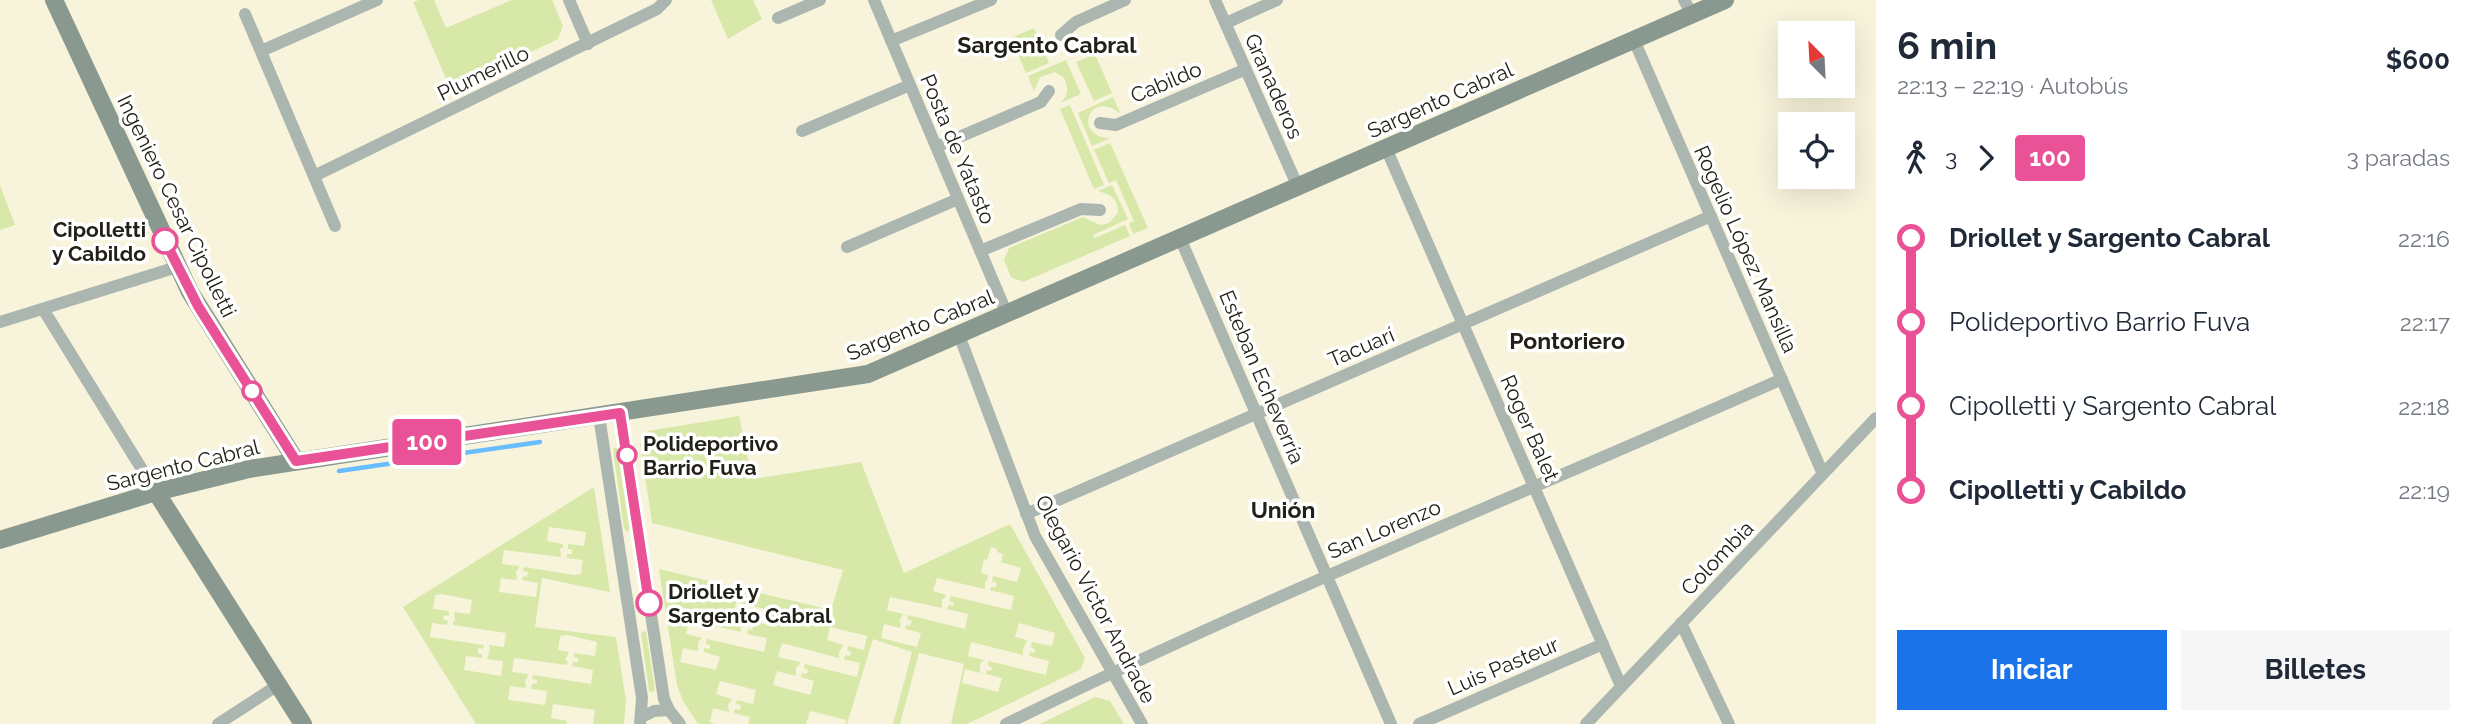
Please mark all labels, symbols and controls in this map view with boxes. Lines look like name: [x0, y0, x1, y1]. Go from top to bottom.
north arrow: [1778, 21, 1855, 98]
map controls: [1778, 21, 1855, 189]
text: 6 min: [1897, 23, 1997, 68]
street label: Granaderos: [1240, 30, 1308, 142]
district label: Sargento Cabral: [957, 31, 1137, 58]
street label: Plumerillo: [433, 40, 533, 106]
text: $600: [2386, 45, 2450, 75]
street label: Cabildo: [1127, 56, 1205, 108]
street label: Sargento Cabral: [1363, 57, 1517, 143]
street label: Posta de Yatasto: [915, 70, 1001, 228]
text: 22:13 – 22:19 · Autobús: [1897, 72, 2128, 99]
street label: Ingeniero Cesar Cipolletti: [112, 91, 242, 321]
button: locate: [1778, 112, 1855, 189]
icon: walk: [1897, 139, 1935, 177]
icon: forward: [1967, 139, 2005, 177]
street label: Rogelio López Mansilla: [1689, 141, 1803, 357]
text: 100: [2029, 143, 2071, 172]
text: 3: [1945, 144, 1957, 171]
text: 3 paradas: [2347, 144, 2450, 171]
place label: Cipolletti y Cabildo: [52, 217, 146, 266]
text: Driollet y Sargento Cabral: [1949, 223, 2270, 253]
text: 22:16: [2398, 225, 2450, 252]
marker: Cipolletti y Cabildo: [152, 228, 178, 254]
street label: Sargento Cabral: [843, 284, 998, 366]
street label: Esteban Echeverría: [1214, 286, 1310, 468]
text: Polideportivo Barrio Fuva: [1949, 307, 2250, 337]
text: 22:17: [2400, 309, 2450, 336]
street label: Tacuarí: [1324, 322, 1398, 372]
district label: Pontoriero: [1509, 327, 1625, 354]
street label: Roger Balet: [1495, 371, 1565, 485]
unlabelled marker: [242, 381, 262, 401]
text: Cipolletti y Sargento Cabral: [1949, 391, 2276, 421]
text: 22:18: [2398, 393, 2450, 420]
line badge: 100: [387, 419, 467, 465]
text: 100: [406, 427, 448, 456]
place label: Polideportivo Barrio Fuva: [643, 431, 778, 480]
street label: Sargento Cabral: [104, 434, 262, 496]
marker: Polideportivo Barrio Fuva: [617, 445, 637, 465]
text: Cipolletti y Cabildo: [1949, 475, 2186, 505]
text: 22:19: [2398, 477, 2450, 504]
street label: Olegario Victor Andrade: [1030, 491, 1162, 707]
street label: San Lorenzo: [1324, 494, 1444, 564]
district label: Unión: [1251, 496, 1315, 523]
street label: Colombia: [1676, 516, 1758, 600]
place label: Driollet y Sargento Cabral: [668, 579, 832, 628]
marker: Driollet y Sargento Cabral: [636, 590, 662, 616]
button: Iniciar: [1897, 630, 2167, 710]
button: Billetes: [2181, 630, 2450, 710]
street label: Luis Pasteur: [1444, 631, 1563, 701]

